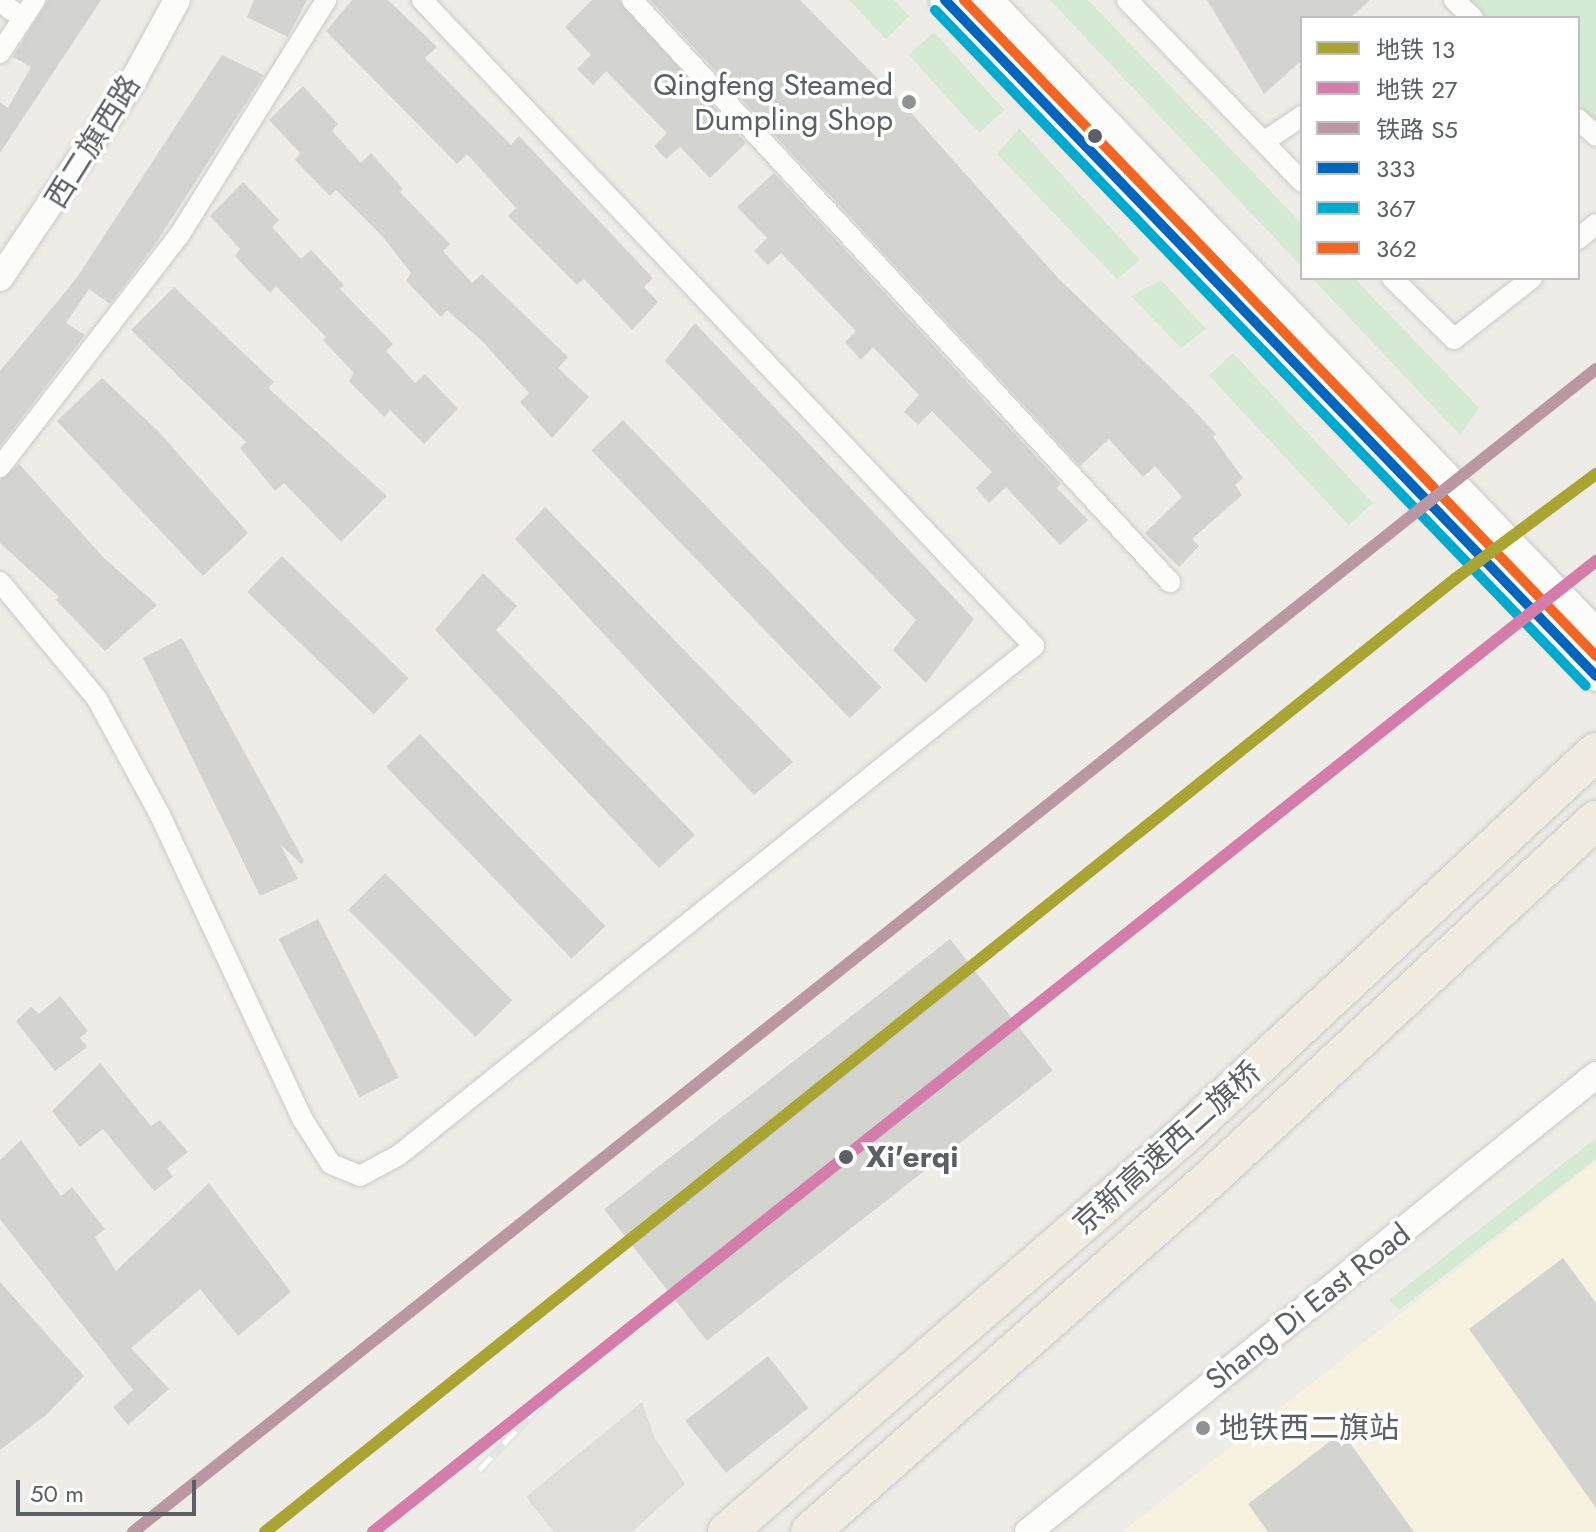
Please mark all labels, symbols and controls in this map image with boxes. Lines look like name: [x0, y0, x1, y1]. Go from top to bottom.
legend: [1300, 16, 1580, 280]
text: 地铁 13: [1376, 32, 1455, 67]
place label: Qingfeng Steamed Dumpling Shop: [653, 67, 893, 138]
street label: 西二旗西路: [38, 69, 148, 215]
text: 地铁 27: [1376, 72, 1457, 107]
marker: Qingfeng Steamed Dumpling Shop: [900, 93, 918, 111]
text: 铁路 S5: [1376, 112, 1458, 147]
unlabelled marker: [1087, 128, 1103, 144]
text: 333: [1376, 151, 1415, 186]
text: 367: [1376, 191, 1416, 226]
text: 362: [1376, 231, 1417, 266]
street label: 京新高速西二旗桥: [1066, 1054, 1268, 1242]
place label: Xi'erqi: [866, 1139, 958, 1175]
marker: Xi'erqi: [833, 1144, 859, 1170]
street label: Shang Di East Road: [1199, 1216, 1417, 1398]
place label: 地铁西二旗站: [1219, 1410, 1399, 1446]
marker: 地铁西二旗站: [1194, 1419, 1212, 1437]
scale bar: [20, 1464, 200, 1514]
text: 50 m: [30, 1476, 84, 1511]

